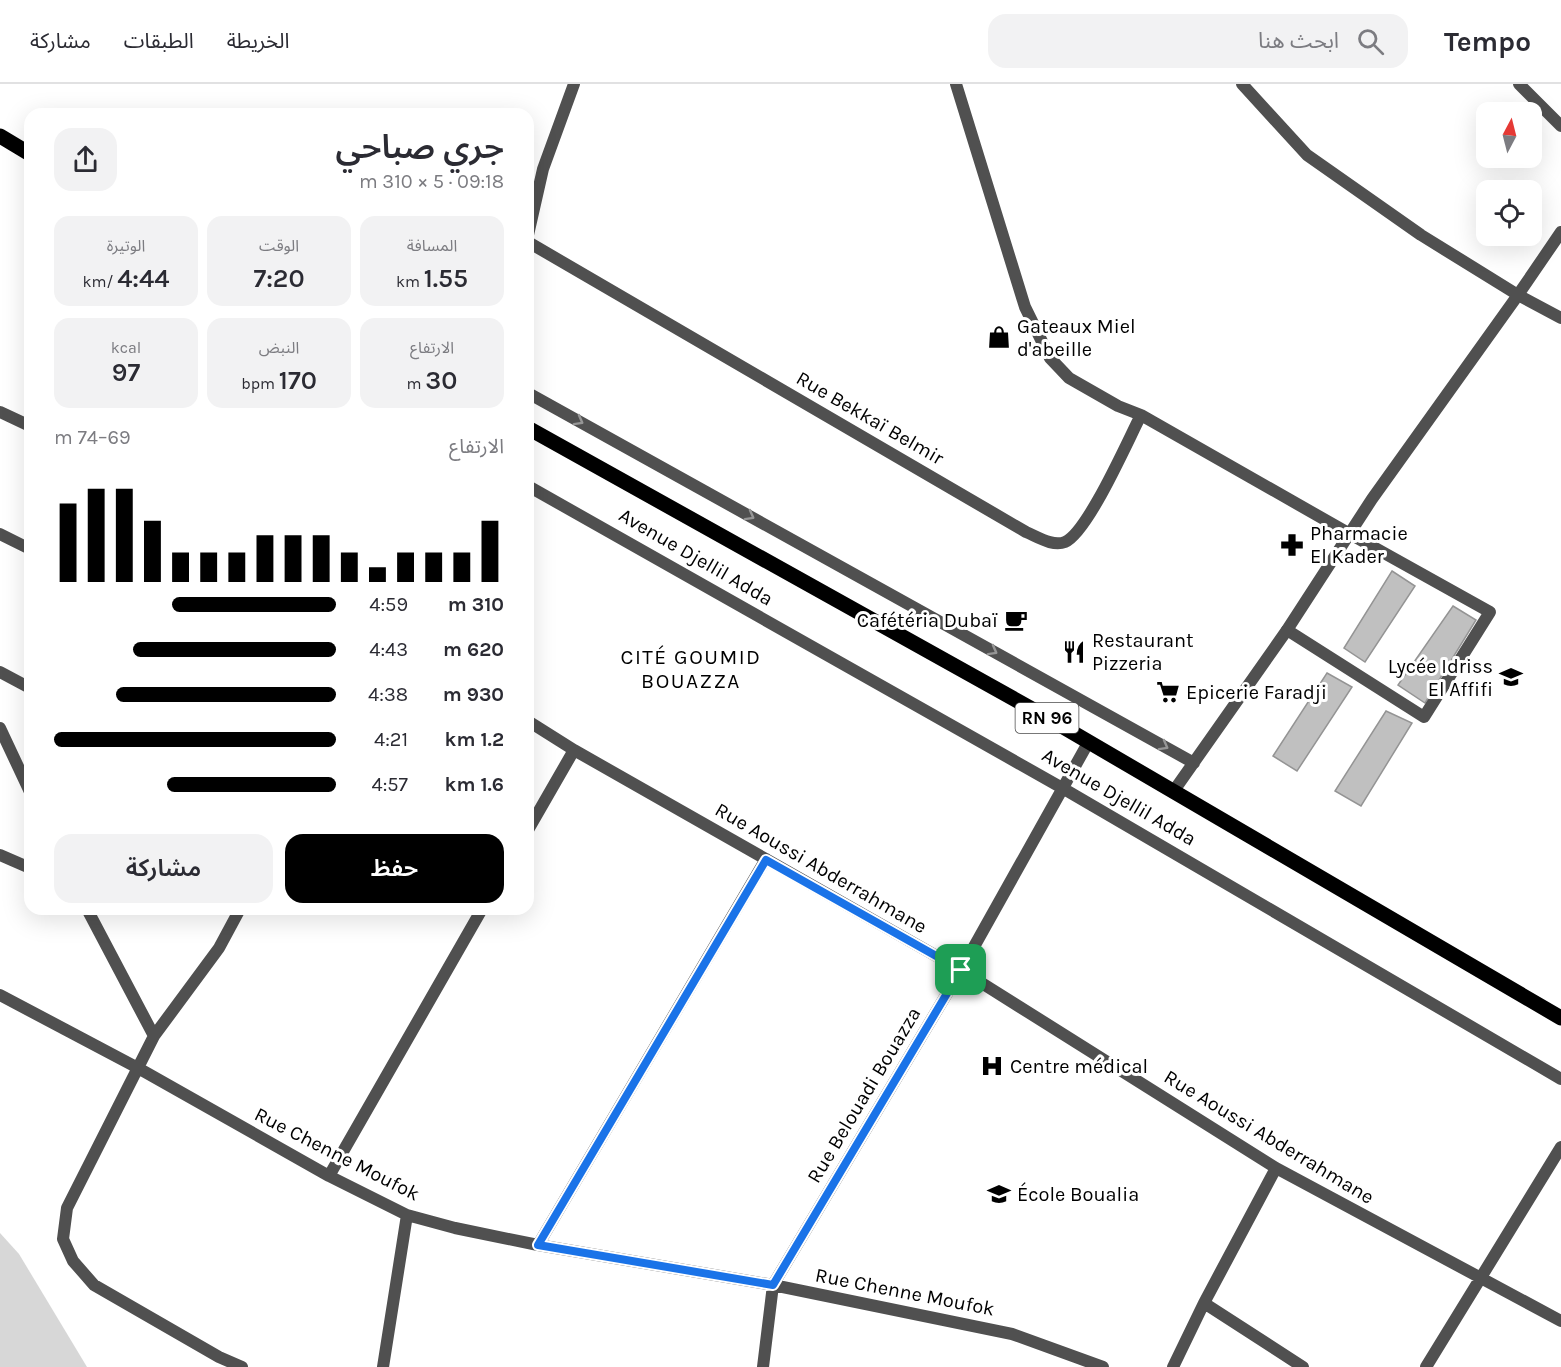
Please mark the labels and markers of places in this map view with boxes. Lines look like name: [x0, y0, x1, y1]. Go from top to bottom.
place label: Gateaux Miel d'abeille: [1017, 315, 1136, 361]
shop icon: Gateaux Miel d'abeille: [986, 324, 1012, 350]
place label: Pharmacie El Kader: [1310, 522, 1408, 568]
pharmacy icon: Pharmacie El Kader: [1279, 532, 1305, 558]
cafe icon: Cafétéria Dubaï: [1003, 607, 1029, 633]
place label: Cafétéria Dubaï: [857, 609, 998, 632]
place label: Restaurant Pizzeria: [1092, 629, 1194, 675]
restaurant icon: Restaurant Pizzeria: [1061, 639, 1087, 665]
place label: Lycée Idriss El Affifi: [1388, 655, 1493, 701]
school or university icon: Lycée Idriss El Affifi: [1498, 664, 1524, 690]
supermarket icon: Epicerie Faradji: [1155, 679, 1181, 705]
place label: Epicerie Faradji: [1186, 681, 1327, 704]
pin: [935, 944, 986, 995]
hospital icon: Centre médical: [979, 1053, 1005, 1079]
place label: Centre médical: [1010, 1055, 1148, 1078]
school or university icon: École Boualia: [986, 1181, 1012, 1207]
place label: École Boualia: [1017, 1182, 1139, 1206]

